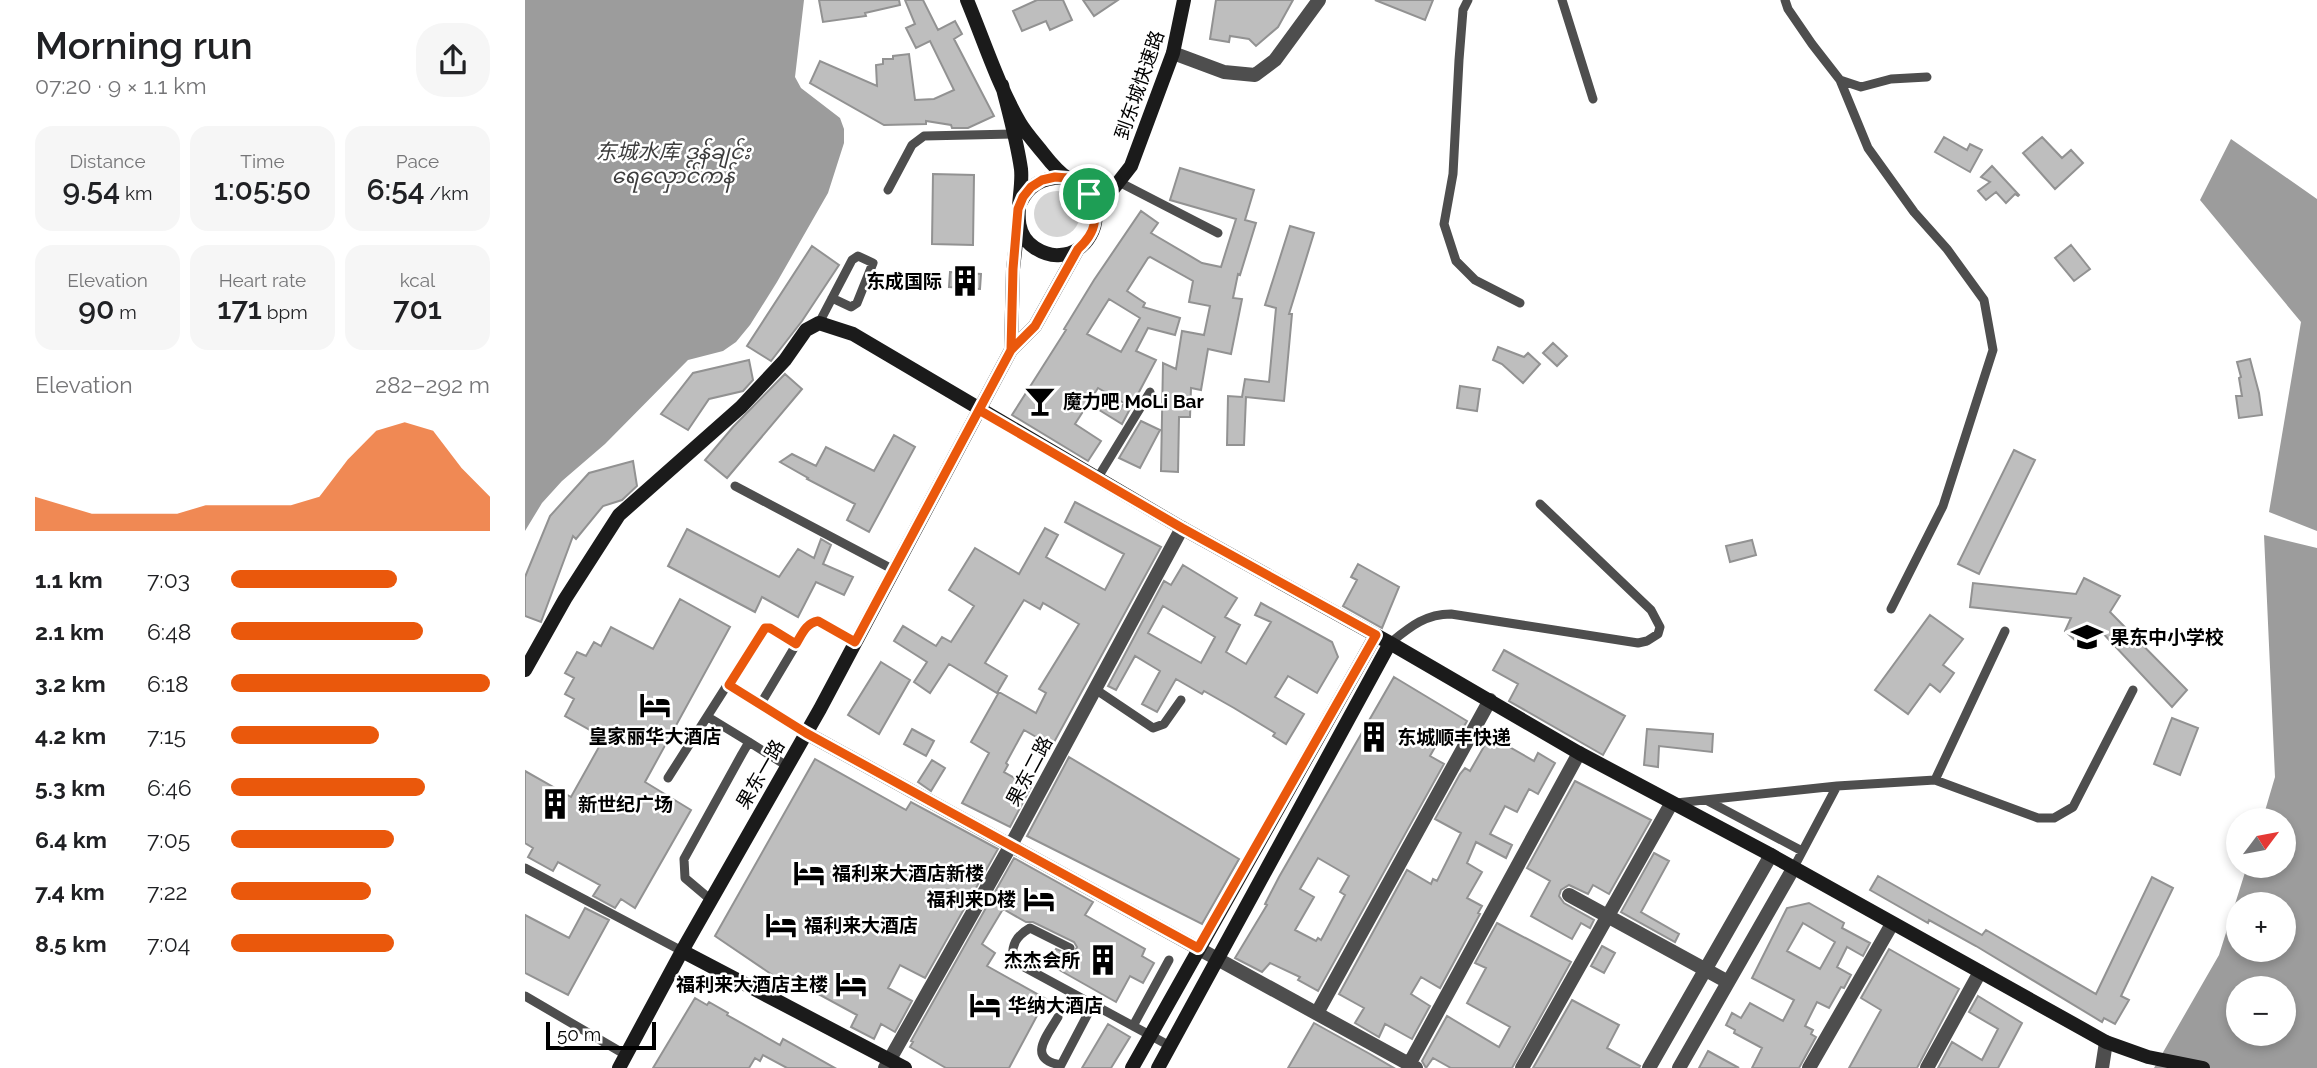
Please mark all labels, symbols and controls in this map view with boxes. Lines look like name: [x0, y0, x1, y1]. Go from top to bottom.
text: Morning run: [35, 23, 253, 68]
button: share: [416, 23, 490, 97]
street label: 到东城快速路: [1110, 28, 1168, 142]
text: 07:20 · 9 × 1.1 km: [35, 72, 207, 99]
water label: 东城水库 ဒွန်ချင်း ရေလှောင်ကန်: [595, 137, 752, 193]
text: Distance: [69, 150, 146, 172]
text: Time: [240, 150, 285, 172]
text: Pace: [396, 150, 439, 172]
pin: [1059, 164, 1119, 224]
text: 9.54: [63, 172, 120, 207]
text: 1:05:50: [214, 172, 311, 207]
text: 6:54: [366, 172, 425, 207]
icon: arrive: [1070, 175, 1108, 213]
text: km: [120, 182, 152, 204]
text: /km: [425, 182, 469, 204]
building icon: 东成国际: [948, 264, 982, 298]
text: Elevation: [67, 269, 148, 291]
text: Heart rate: [219, 269, 306, 291]
text: kcal: [400, 269, 435, 291]
place label: 东成国际: [866, 270, 942, 292]
text: 90: [78, 291, 114, 326]
text: 171: [217, 291, 262, 326]
text: 701: [393, 291, 442, 326]
text: m: [114, 301, 137, 323]
text: bpm: [262, 301, 308, 323]
text: Elevation: [35, 371, 133, 398]
text: 282–292 m: [375, 371, 490, 398]
bar icon: 魔力吧 MoLi Bar: [1023, 384, 1057, 418]
place label: 魔力吧 MoLi Bar: [1063, 390, 1204, 412]
text: 1.1 km: [35, 566, 103, 593]
text: 7:03: [147, 566, 190, 593]
text: 2.1 km: [35, 618, 104, 645]
text: 6:48: [147, 618, 191, 645]
school or university icon: 果东中小学校: [2070, 620, 2104, 654]
place label: 果东中小学校: [2110, 626, 2224, 648]
text: 3.2 km: [35, 670, 106, 697]
text: 6:18: [147, 670, 189, 697]
hotel icon: 皇家丽华大酒店: [638, 688, 672, 722]
building icon: 东城顺丰快递: [1357, 720, 1391, 754]
text: 4.2 km: [35, 722, 106, 749]
text: 7:15: [147, 722, 186, 749]
place label: 皇家丽华大酒店: [588, 725, 722, 747]
place label: 东城顺丰快递: [1397, 726, 1511, 748]
street label: 果东二路: [1001, 732, 1057, 810]
street label: 果东一路: [731, 736, 789, 812]
text: 5.3 km: [35, 774, 106, 801]
text: 6:46: [147, 774, 192, 801]
building icon: 新世纪广场: [538, 787, 572, 821]
place label: 新世纪广场: [578, 793, 673, 815]
north arrow: [2226, 808, 2296, 878]
map controls: [2226, 808, 2296, 1046]
text: 6.4 km: [35, 826, 107, 853]
text: 7:05: [147, 826, 190, 853]
hotel icon: 福利来大酒店新楼: [792, 856, 826, 890]
place label: 福利来大酒店新楼: [832, 862, 984, 884]
text: 7.4 km: [35, 878, 105, 905]
text: 7:22: [147, 878, 188, 905]
hotel icon: 福利来D楼: [1022, 882, 1056, 916]
place label: 福利来D楼: [926, 888, 1016, 910]
button: +: [2226, 892, 2296, 962]
hotel icon: 福利来大酒店: [764, 908, 798, 942]
place label: 福利来大酒店: [804, 914, 918, 936]
text: 8.5 km: [35, 930, 107, 957]
text: 7:04: [147, 930, 190, 957]
building icon: 杰杰会所: [1086, 943, 1120, 977]
place label: 杰杰会所: [1004, 949, 1080, 971]
hotel icon: 福利来大酒店主楼: [834, 967, 868, 1001]
place label: 福利来大酒店主楼: [676, 973, 828, 995]
button: −: [2226, 976, 2296, 1046]
hotel icon: 华纳大酒店: [968, 988, 1002, 1022]
place label: 华纳大酒店: [1008, 994, 1103, 1016]
scale bar: [546, 1019, 656, 1051]
text: 50 m: [557, 1023, 601, 1045]

